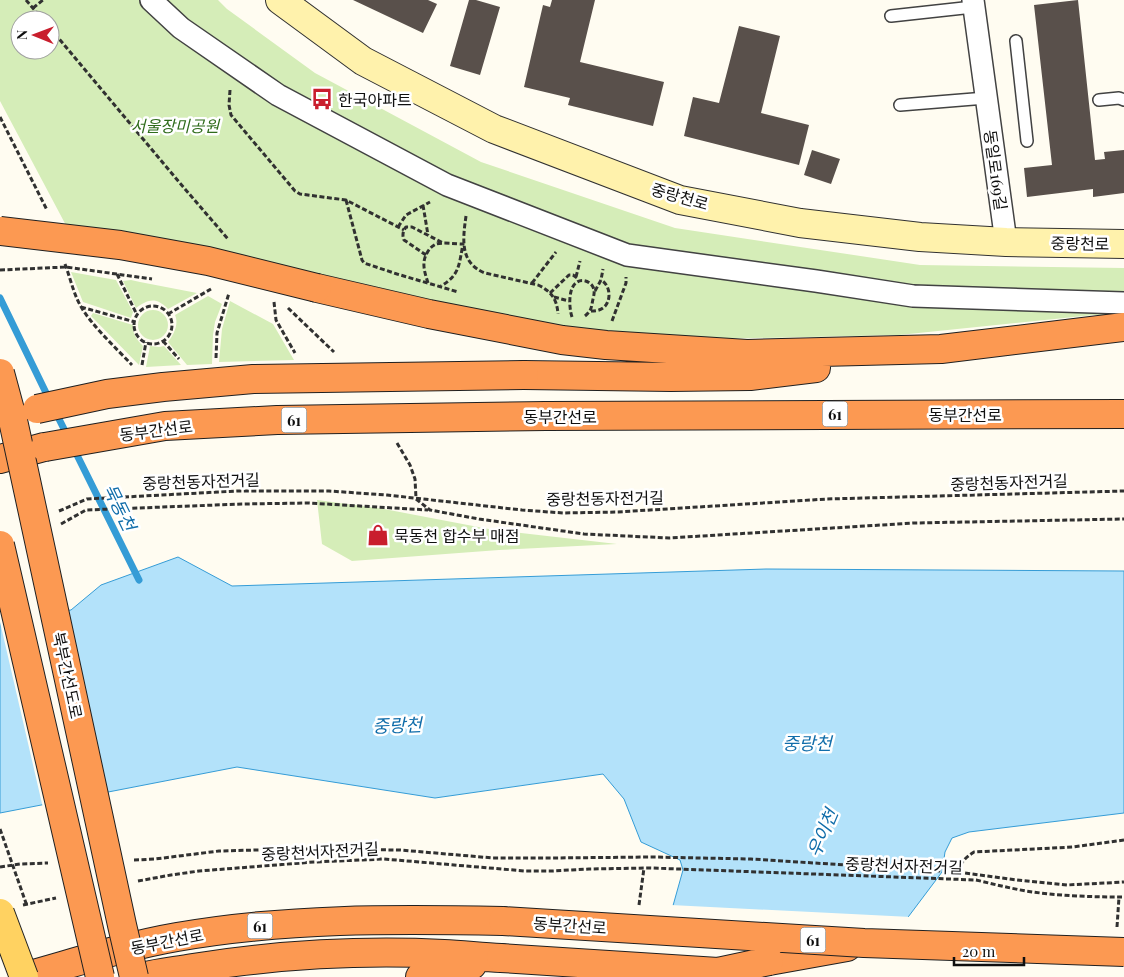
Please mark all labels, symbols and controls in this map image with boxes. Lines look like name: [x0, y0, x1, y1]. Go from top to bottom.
north arrow: [10, 10, 60, 60]
text: N: [12, 30, 31, 40]
bus stop icon: 한국아파트: [309, 86, 335, 112]
place label: 한국아파트: [338, 89, 412, 110]
park label: 서울장미공원: [131, 115, 220, 136]
street label: 동일로169길: [980, 128, 1012, 212]
street label: 중랑천로: [649, 178, 711, 214]
street label: 중랑천로: [1050, 232, 1110, 254]
road number: 61: [822, 402, 848, 426]
street label: 동부간선로: [928, 404, 1002, 425]
street label: 동부간선로: [523, 406, 597, 427]
road number: 61: [282, 408, 306, 432]
street label: 동부간선로: [118, 415, 194, 445]
street label: 중랑천동자전거길: [142, 468, 260, 494]
street label: 중랑천동자전거길: [950, 469, 1068, 495]
water label: 묵동천: [98, 479, 143, 537]
street label: 중랑천동자전거길: [546, 486, 664, 510]
shop icon: 묵동천 합수부 매점: [365, 522, 391, 548]
place label: 묵동천 합수부 매점: [394, 525, 520, 546]
street label: 북부간선도로: [49, 630, 88, 721]
water label: 중랑천: [372, 712, 425, 738]
water label: 중랑천: [782, 731, 834, 755]
water label: 우이천: [801, 803, 844, 861]
street label: 중랑천서자전거길: [261, 837, 379, 865]
street label: 중랑천서자전거길: [845, 852, 963, 878]
street label: 동부간선로: [533, 912, 608, 938]
road number: 61: [248, 914, 272, 938]
street label: 동부간선로: [129, 924, 205, 958]
road number: 61: [800, 928, 826, 952]
scale bar: [954, 934, 1024, 966]
text: 20 m: [962, 941, 996, 961]

